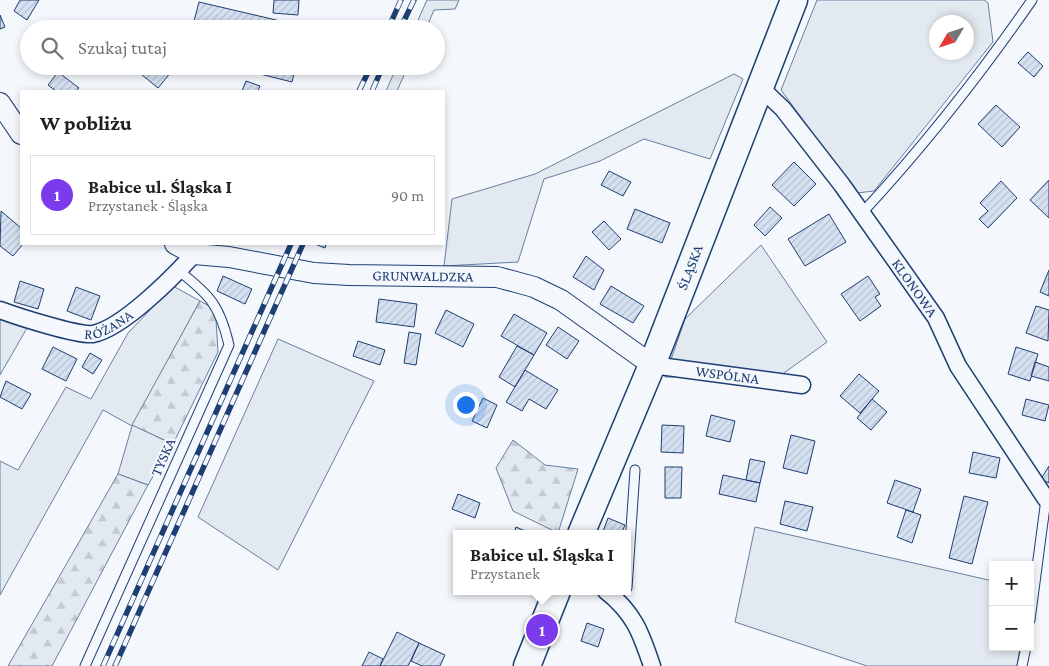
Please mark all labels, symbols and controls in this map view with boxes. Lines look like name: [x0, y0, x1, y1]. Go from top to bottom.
north arrow: [929, 15, 974, 60]
search box: [20, 20, 445, 75]
icon: search: [38, 34, 66, 62]
text: Szukaj tutaj: [78, 37, 167, 58]
text: W pobliżu: [40, 111, 132, 135]
text: Babice ul. Śląska I: [88, 176, 232, 197]
text: 1: [54, 187, 60, 204]
text: 90 m: [391, 187, 424, 204]
text: Przystanek · Śląska: [88, 197, 208, 214]
street label: ŚLĄSKA: [674, 242, 706, 292]
street label: KLONOWA: [889, 256, 941, 320]
street label: GRUNWALDZKA: [372, 267, 474, 285]
street label: RÓŻANA: [84, 306, 136, 342]
street label: WSPÓLNA: [695, 363, 761, 387]
your location: [453, 392, 479, 418]
street label: TYSKA: [148, 435, 179, 478]
popup: [453, 530, 631, 595]
text: Babice ul. Śląska I: [470, 544, 614, 565]
map controls: [989, 561, 1034, 651]
button: +: [989, 561, 1034, 606]
text: Przystanek: [470, 565, 540, 582]
button: −: [989, 606, 1034, 651]
pin: 1: [526, 611, 558, 649]

